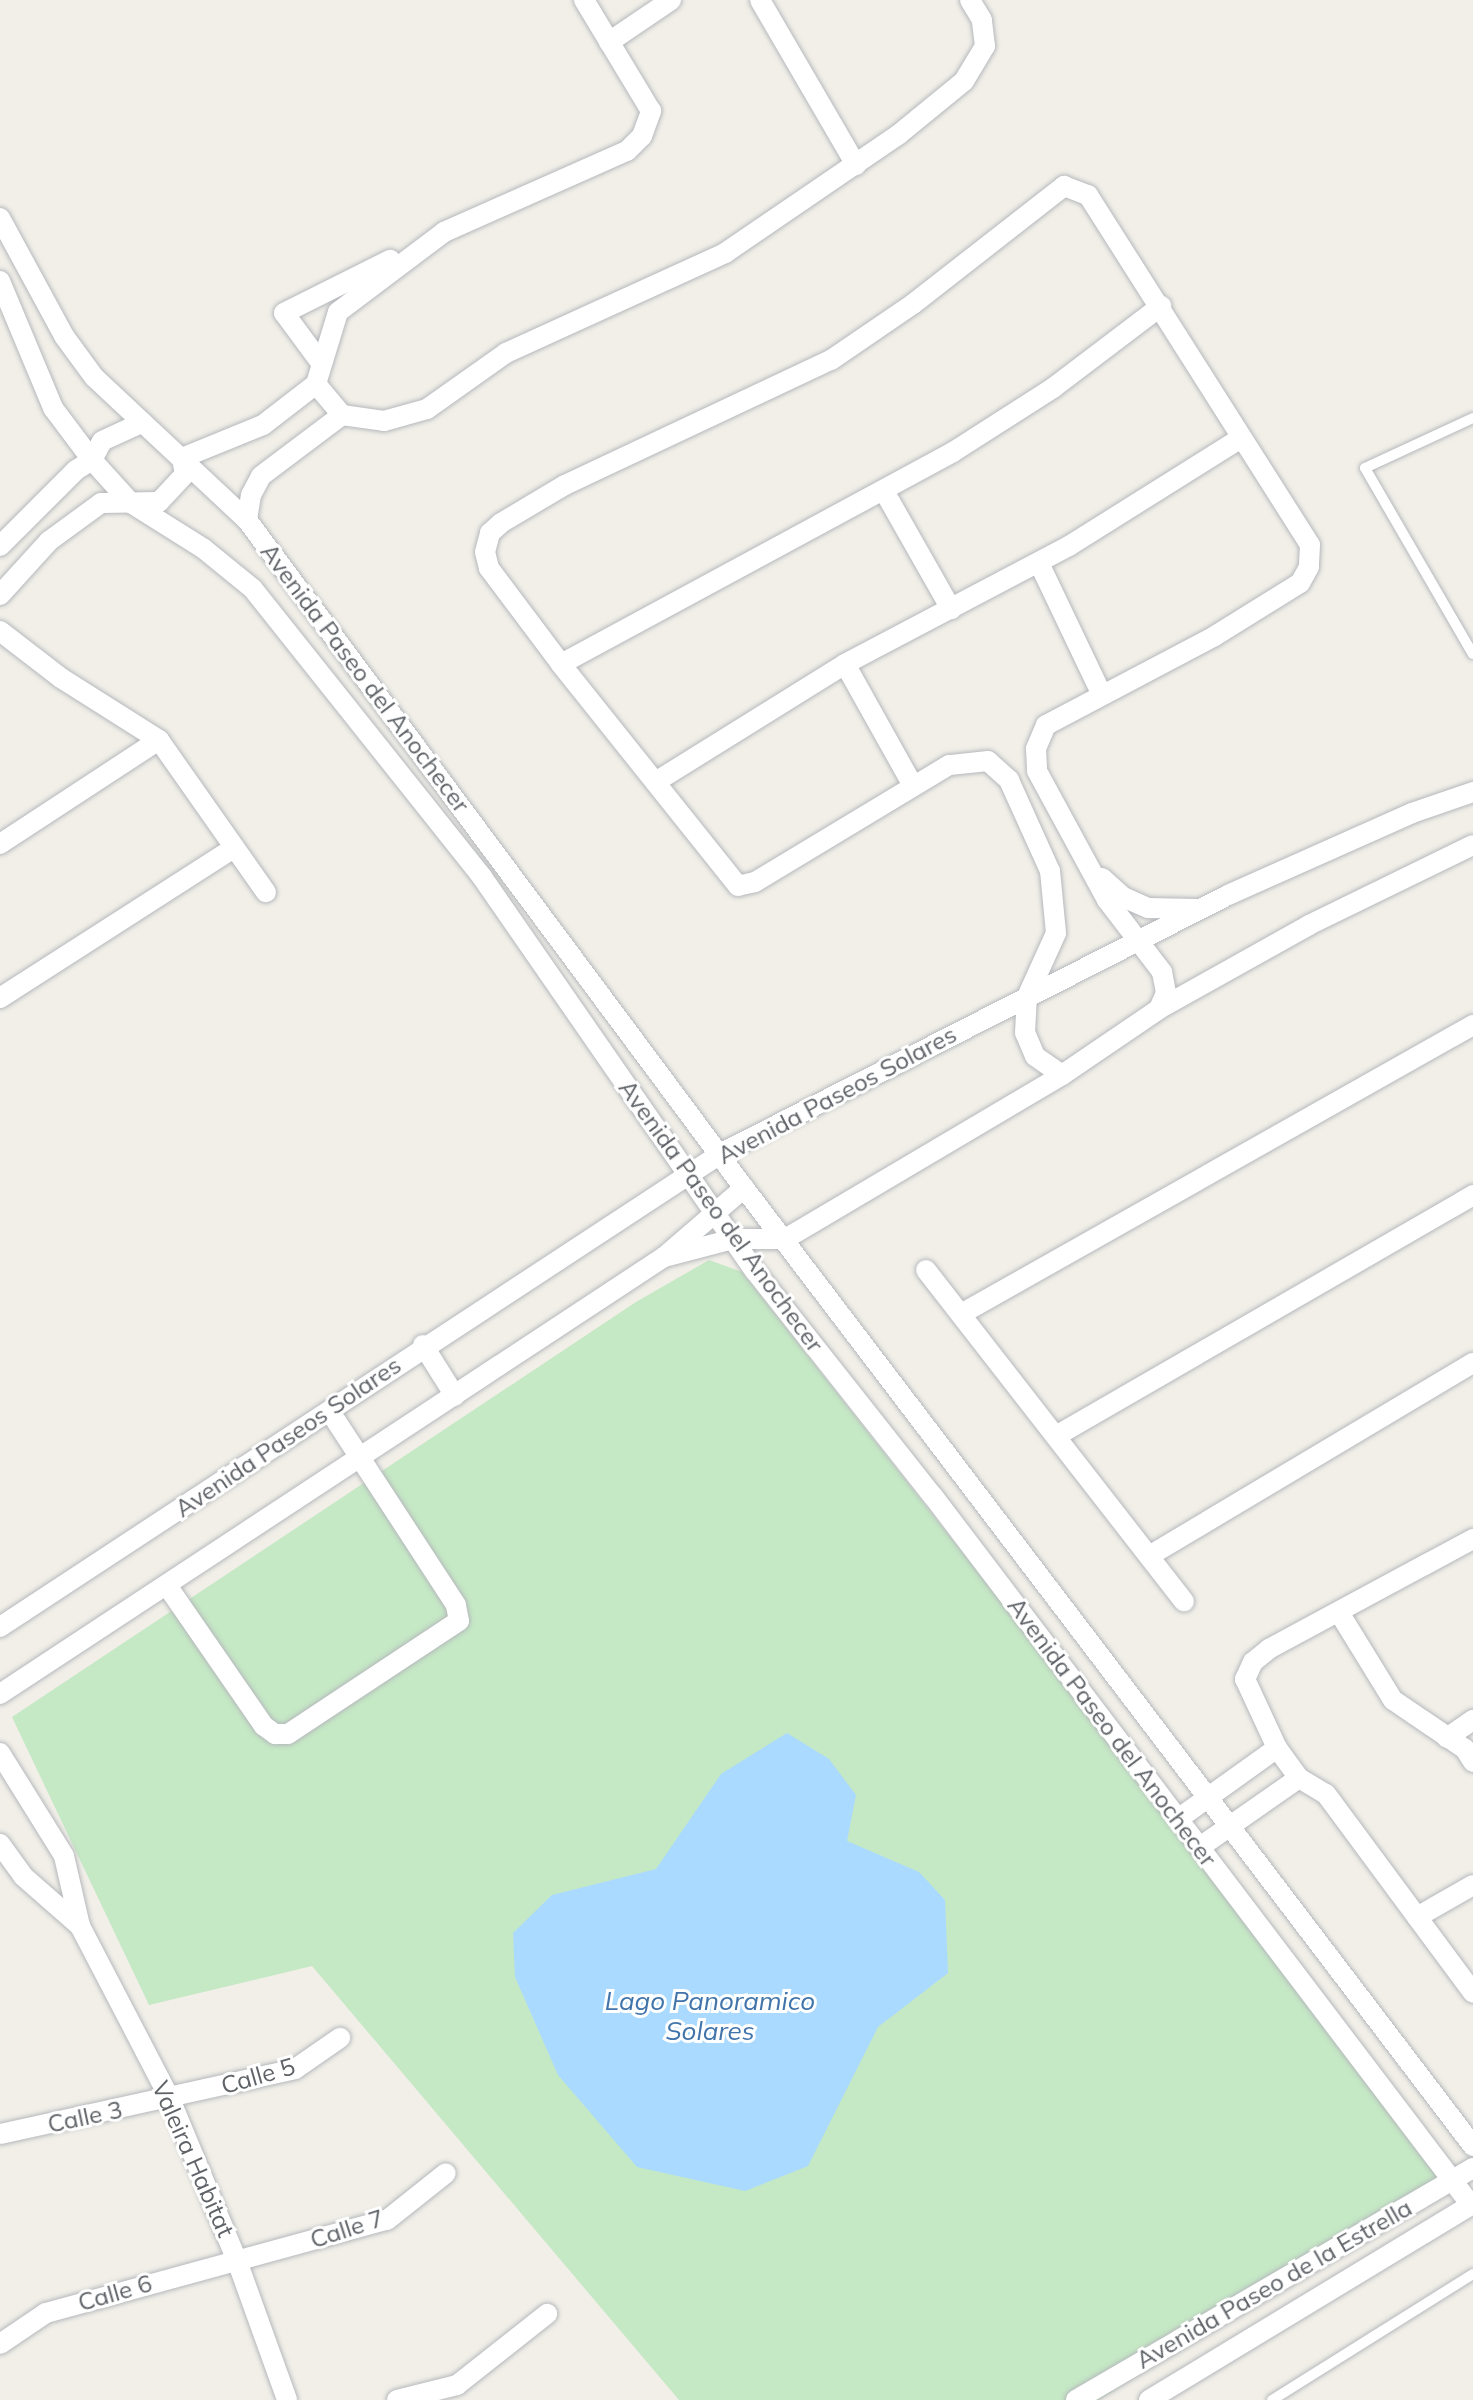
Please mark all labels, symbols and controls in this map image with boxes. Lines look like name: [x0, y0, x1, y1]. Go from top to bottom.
street label: Avenida Paseo del Anochecer: [254, 538, 476, 818]
street label: Avenida Paseos Solares: [713, 1020, 961, 1170]
street label: Avenida Paseo del Anochecer: [613, 1074, 829, 1358]
street label: Avenida Paseos Solares: [170, 1351, 406, 1523]
street label: Avenida Paseo del Anochecer: [1001, 1592, 1223, 1872]
water label: Lago Panoramico Solares: [605, 1985, 815, 2046]
street label: Calle 5: [218, 2052, 298, 2100]
street label: Valeira Habitat: [146, 2077, 240, 2241]
street label: Calle 3: [45, 2095, 125, 2139]
street label: Avenida Paseo de la Estrella: [1131, 2193, 1417, 2375]
street label: Calle 7: [307, 2204, 387, 2254]
street label: Calle 6: [75, 2269, 155, 2317]

